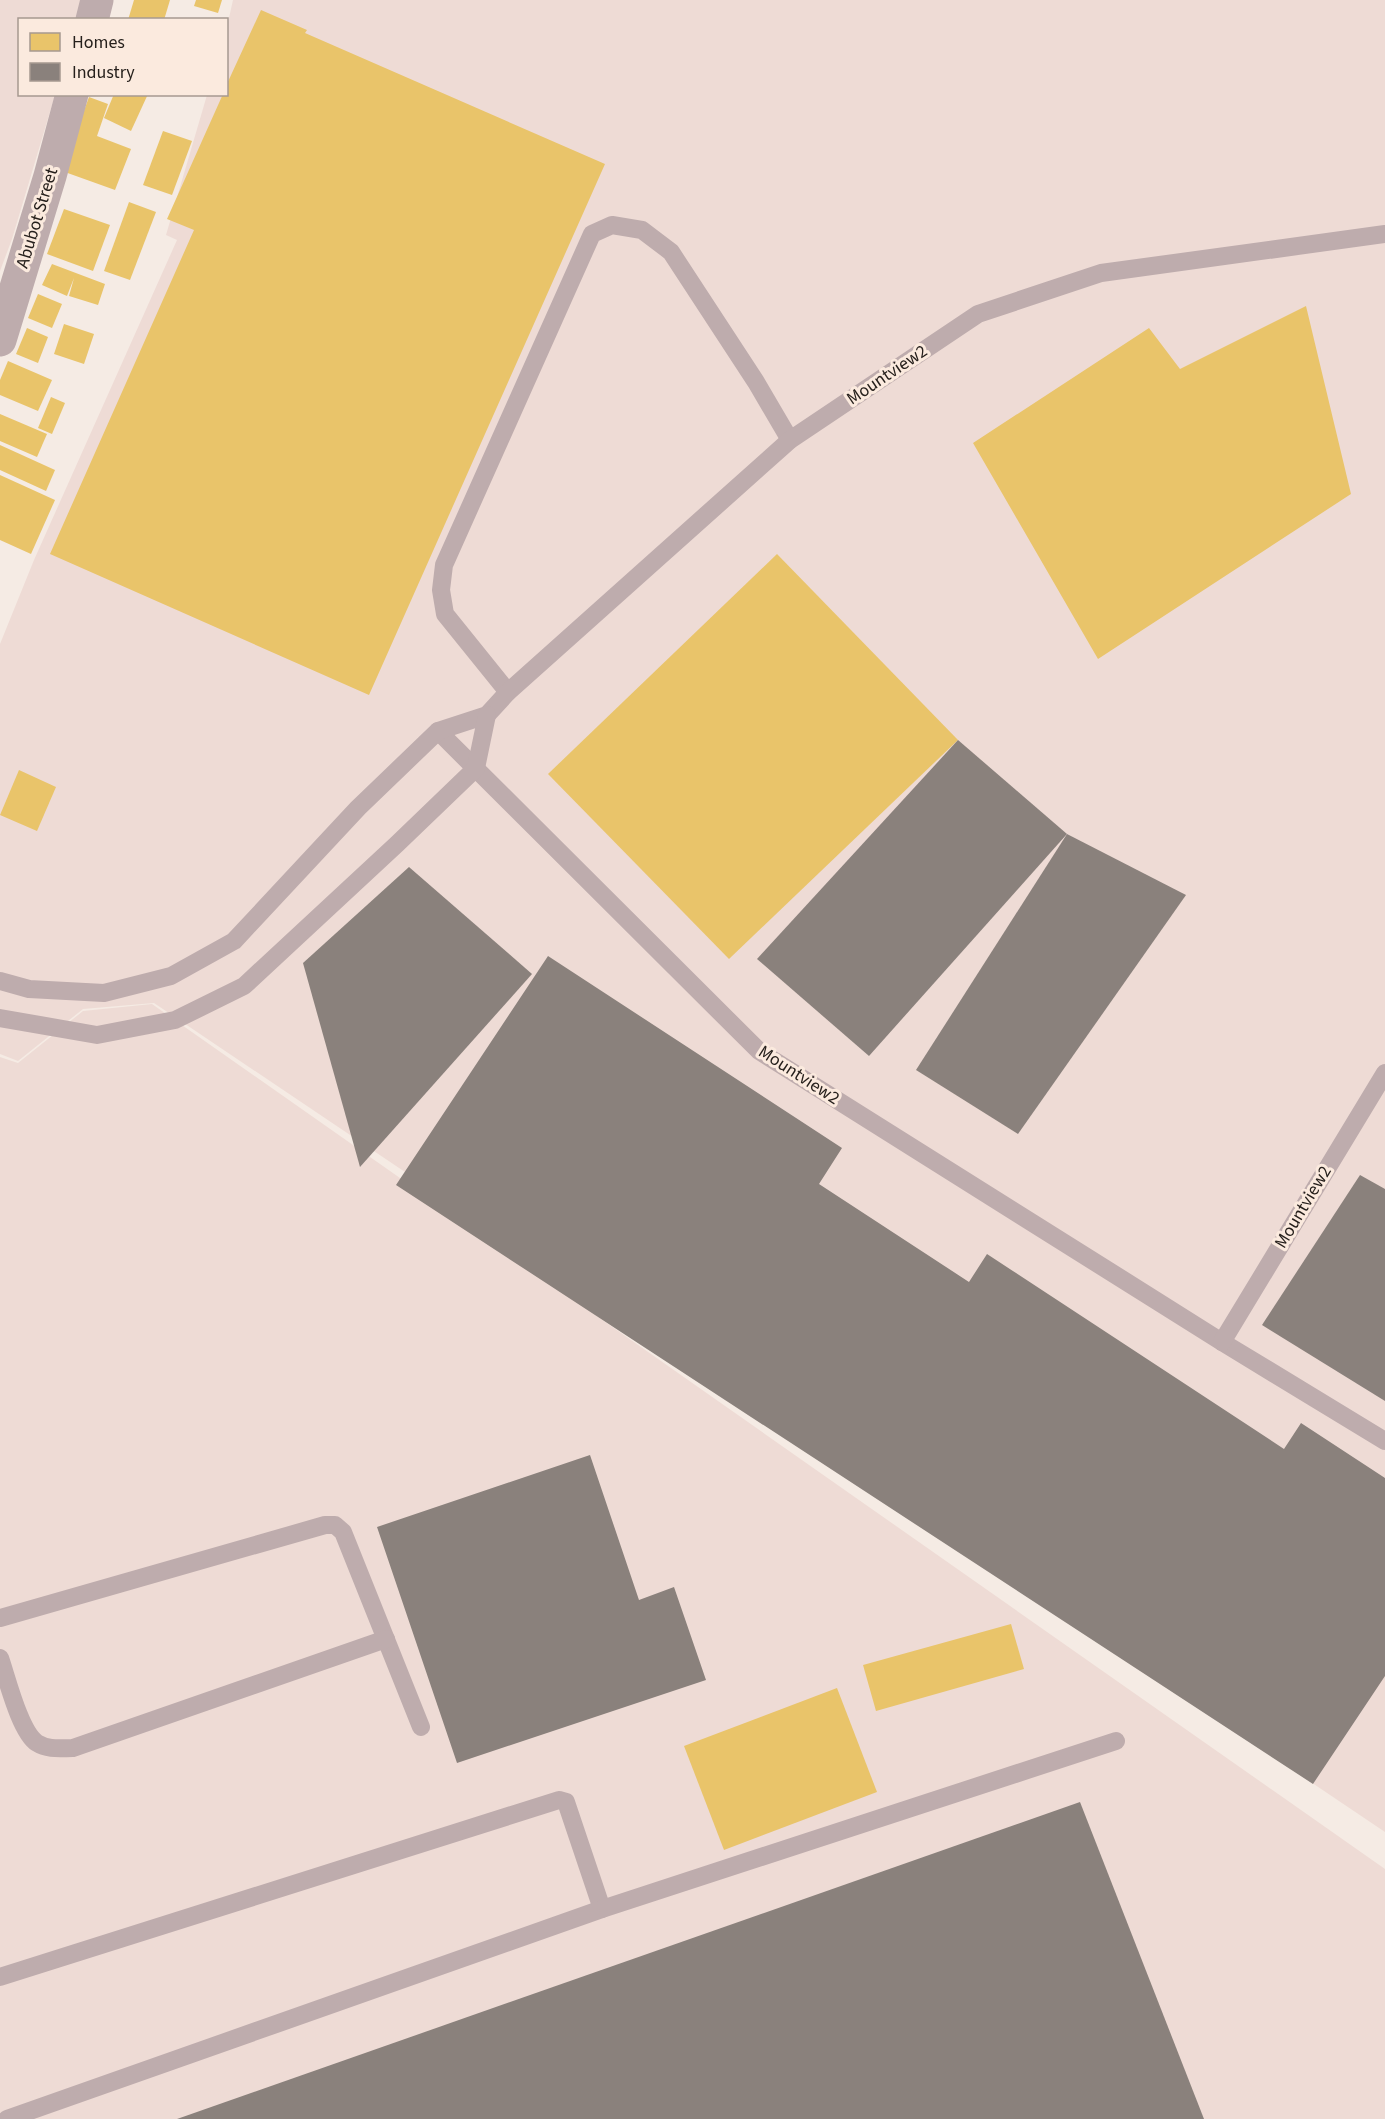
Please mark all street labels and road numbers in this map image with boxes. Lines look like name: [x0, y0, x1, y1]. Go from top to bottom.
street label: Abubot Street: [10, 165, 64, 271]
street label: Mountview2: [842, 339, 932, 411]
street label: Mountview2: [753, 1039, 845, 1111]
street label: Mountview2: [1269, 1161, 1338, 1253]

